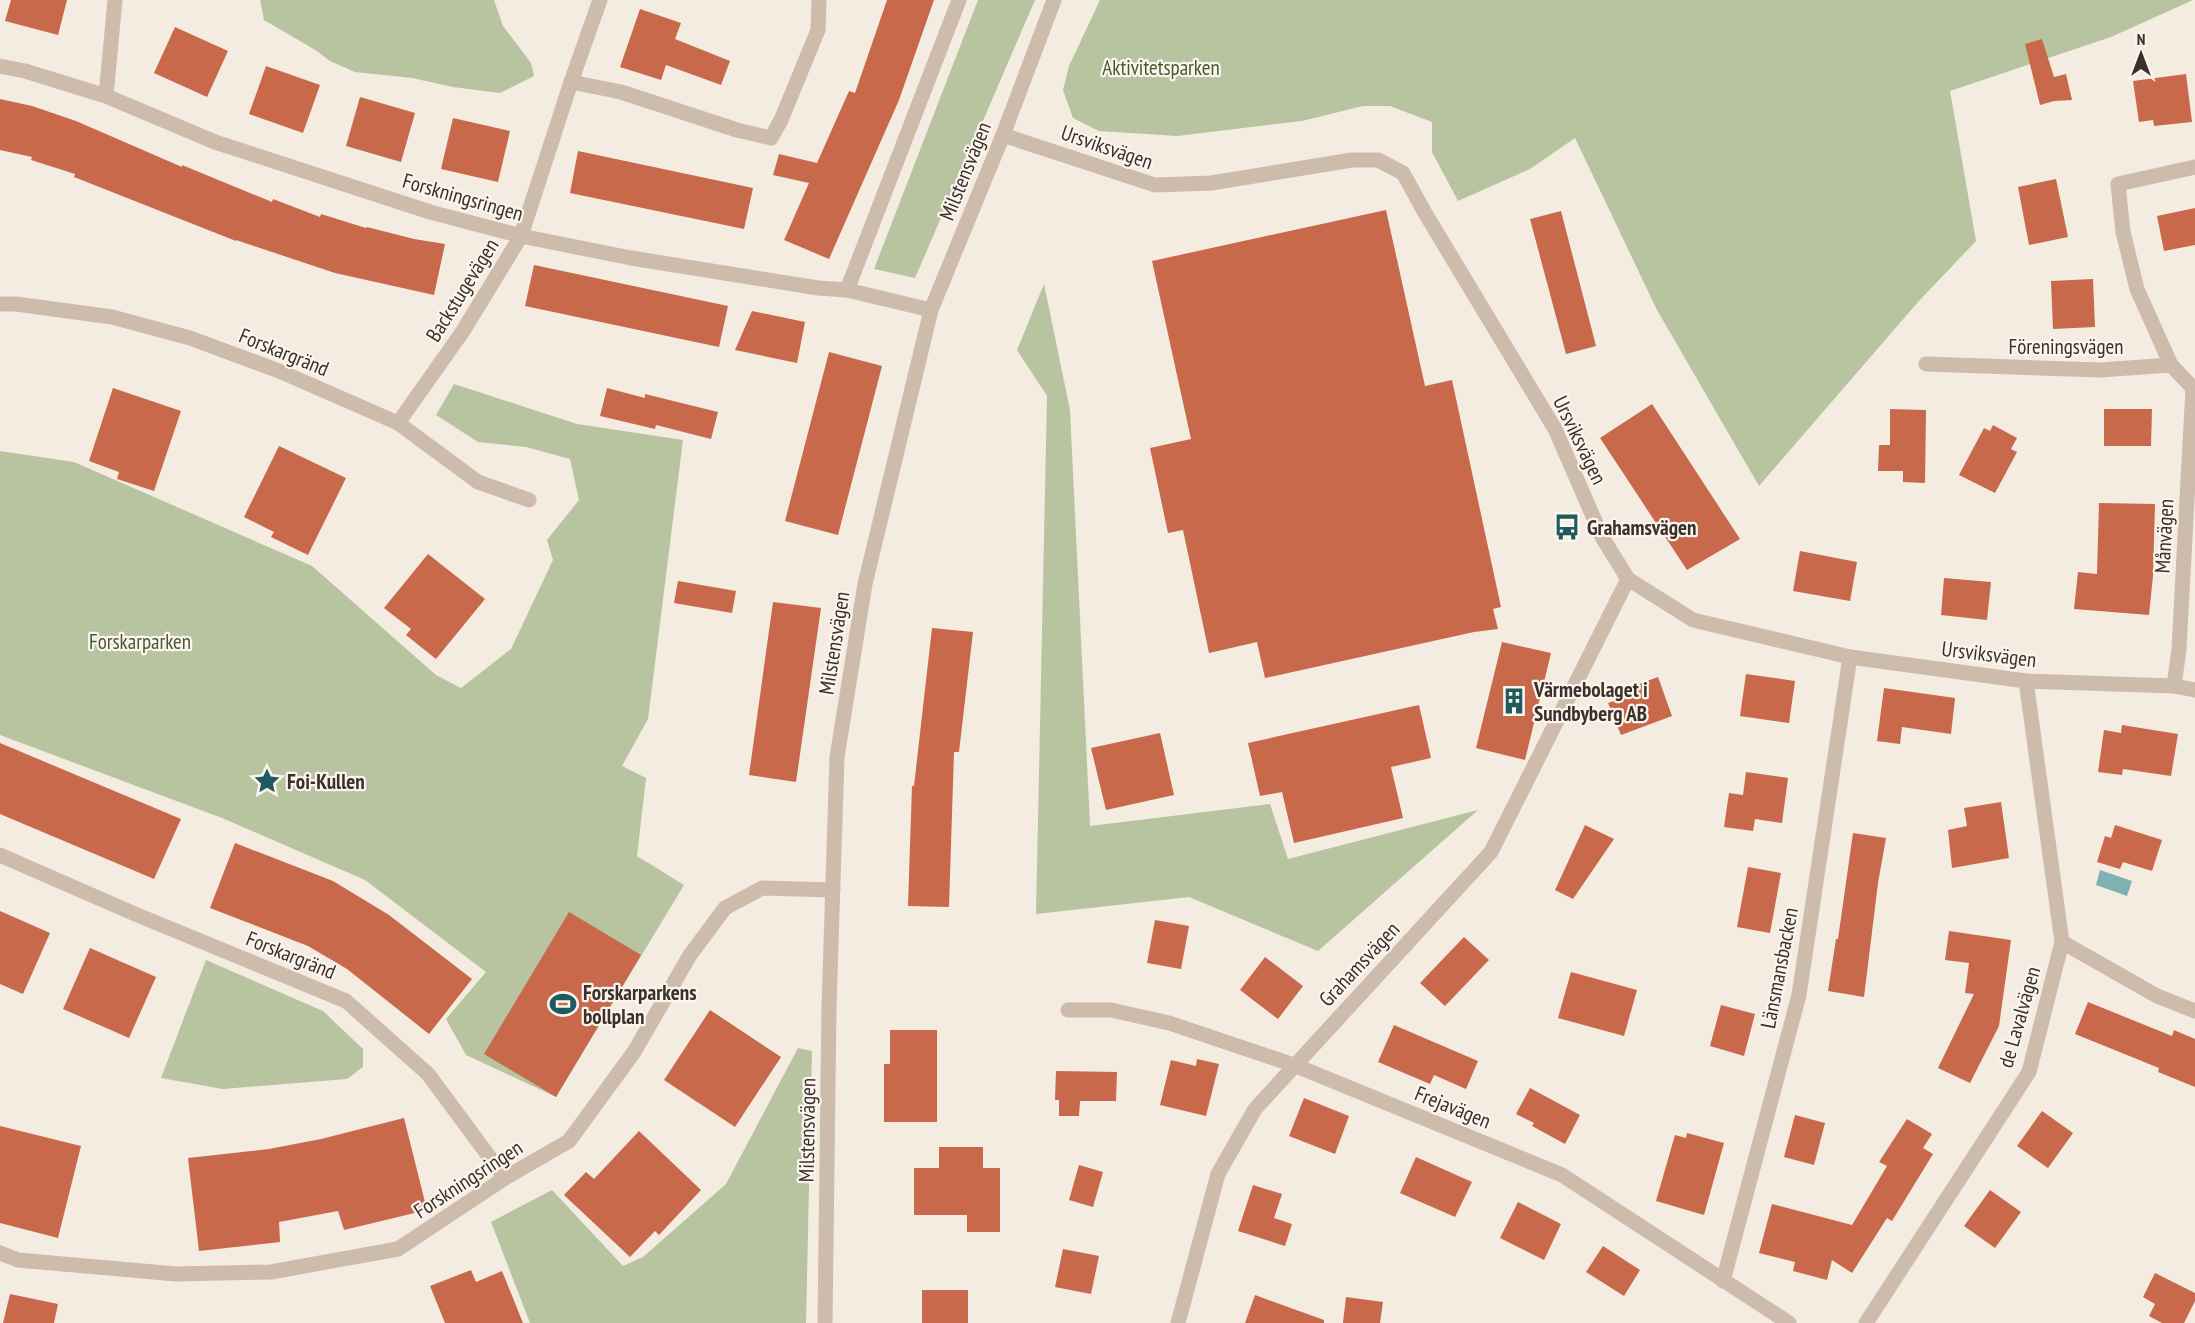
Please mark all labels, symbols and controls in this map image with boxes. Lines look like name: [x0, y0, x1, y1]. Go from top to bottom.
north arrow: [2111, 24, 2171, 84]
text: N: [2137, 29, 2145, 49]
park label: Aktivitetsparken: [1102, 54, 1220, 81]
street label: Milstensvägen: [933, 118, 997, 224]
street label: Ursviksvägen: [1058, 119, 1156, 175]
street label: Forskningsringen: [399, 167, 527, 227]
street label: Backstugevägen: [420, 233, 504, 347]
street label: Forskargränd: [235, 322, 333, 382]
street label: Föreningsvägen: [2009, 333, 2123, 360]
street label: Ursviksvägen: [1547, 391, 1613, 489]
street label: Månvägen: [2149, 498, 2179, 574]
bus stop icon: Grahamsvägen: [1552, 512, 1582, 542]
place label: Grahamsvägen: [1587, 514, 1697, 541]
street label: Milstensvägen: [813, 590, 855, 696]
park label: Forskarparken: [89, 628, 191, 655]
street label: Ursviksvägen: [1940, 635, 2038, 673]
place label: Värmebolaget i Sundbyberg AB: [1533, 676, 1648, 727]
building icon: Värmebolaget i Sundbyberg AB: [1499, 686, 1529, 716]
place icon: Foi-Kullen: [252, 766, 282, 796]
place label: Foi-Kullen: [287, 768, 365, 795]
street label: Länsmansbacken: [1754, 905, 1804, 1031]
street label: Grahamsvägen: [1313, 916, 1405, 1012]
street label: Forskargränd: [242, 925, 340, 985]
street label: de Lavalvägen: [1992, 963, 2046, 1071]
place label: Forskarparkens bollplan: [583, 979, 697, 1030]
sports icon: Forskarparkens bollplan: [548, 989, 578, 1019]
street label: Milstensvägen: [793, 1078, 821, 1182]
street label: Frejavägen: [1411, 1080, 1495, 1134]
street label: Forskningsringen: [408, 1134, 528, 1224]

